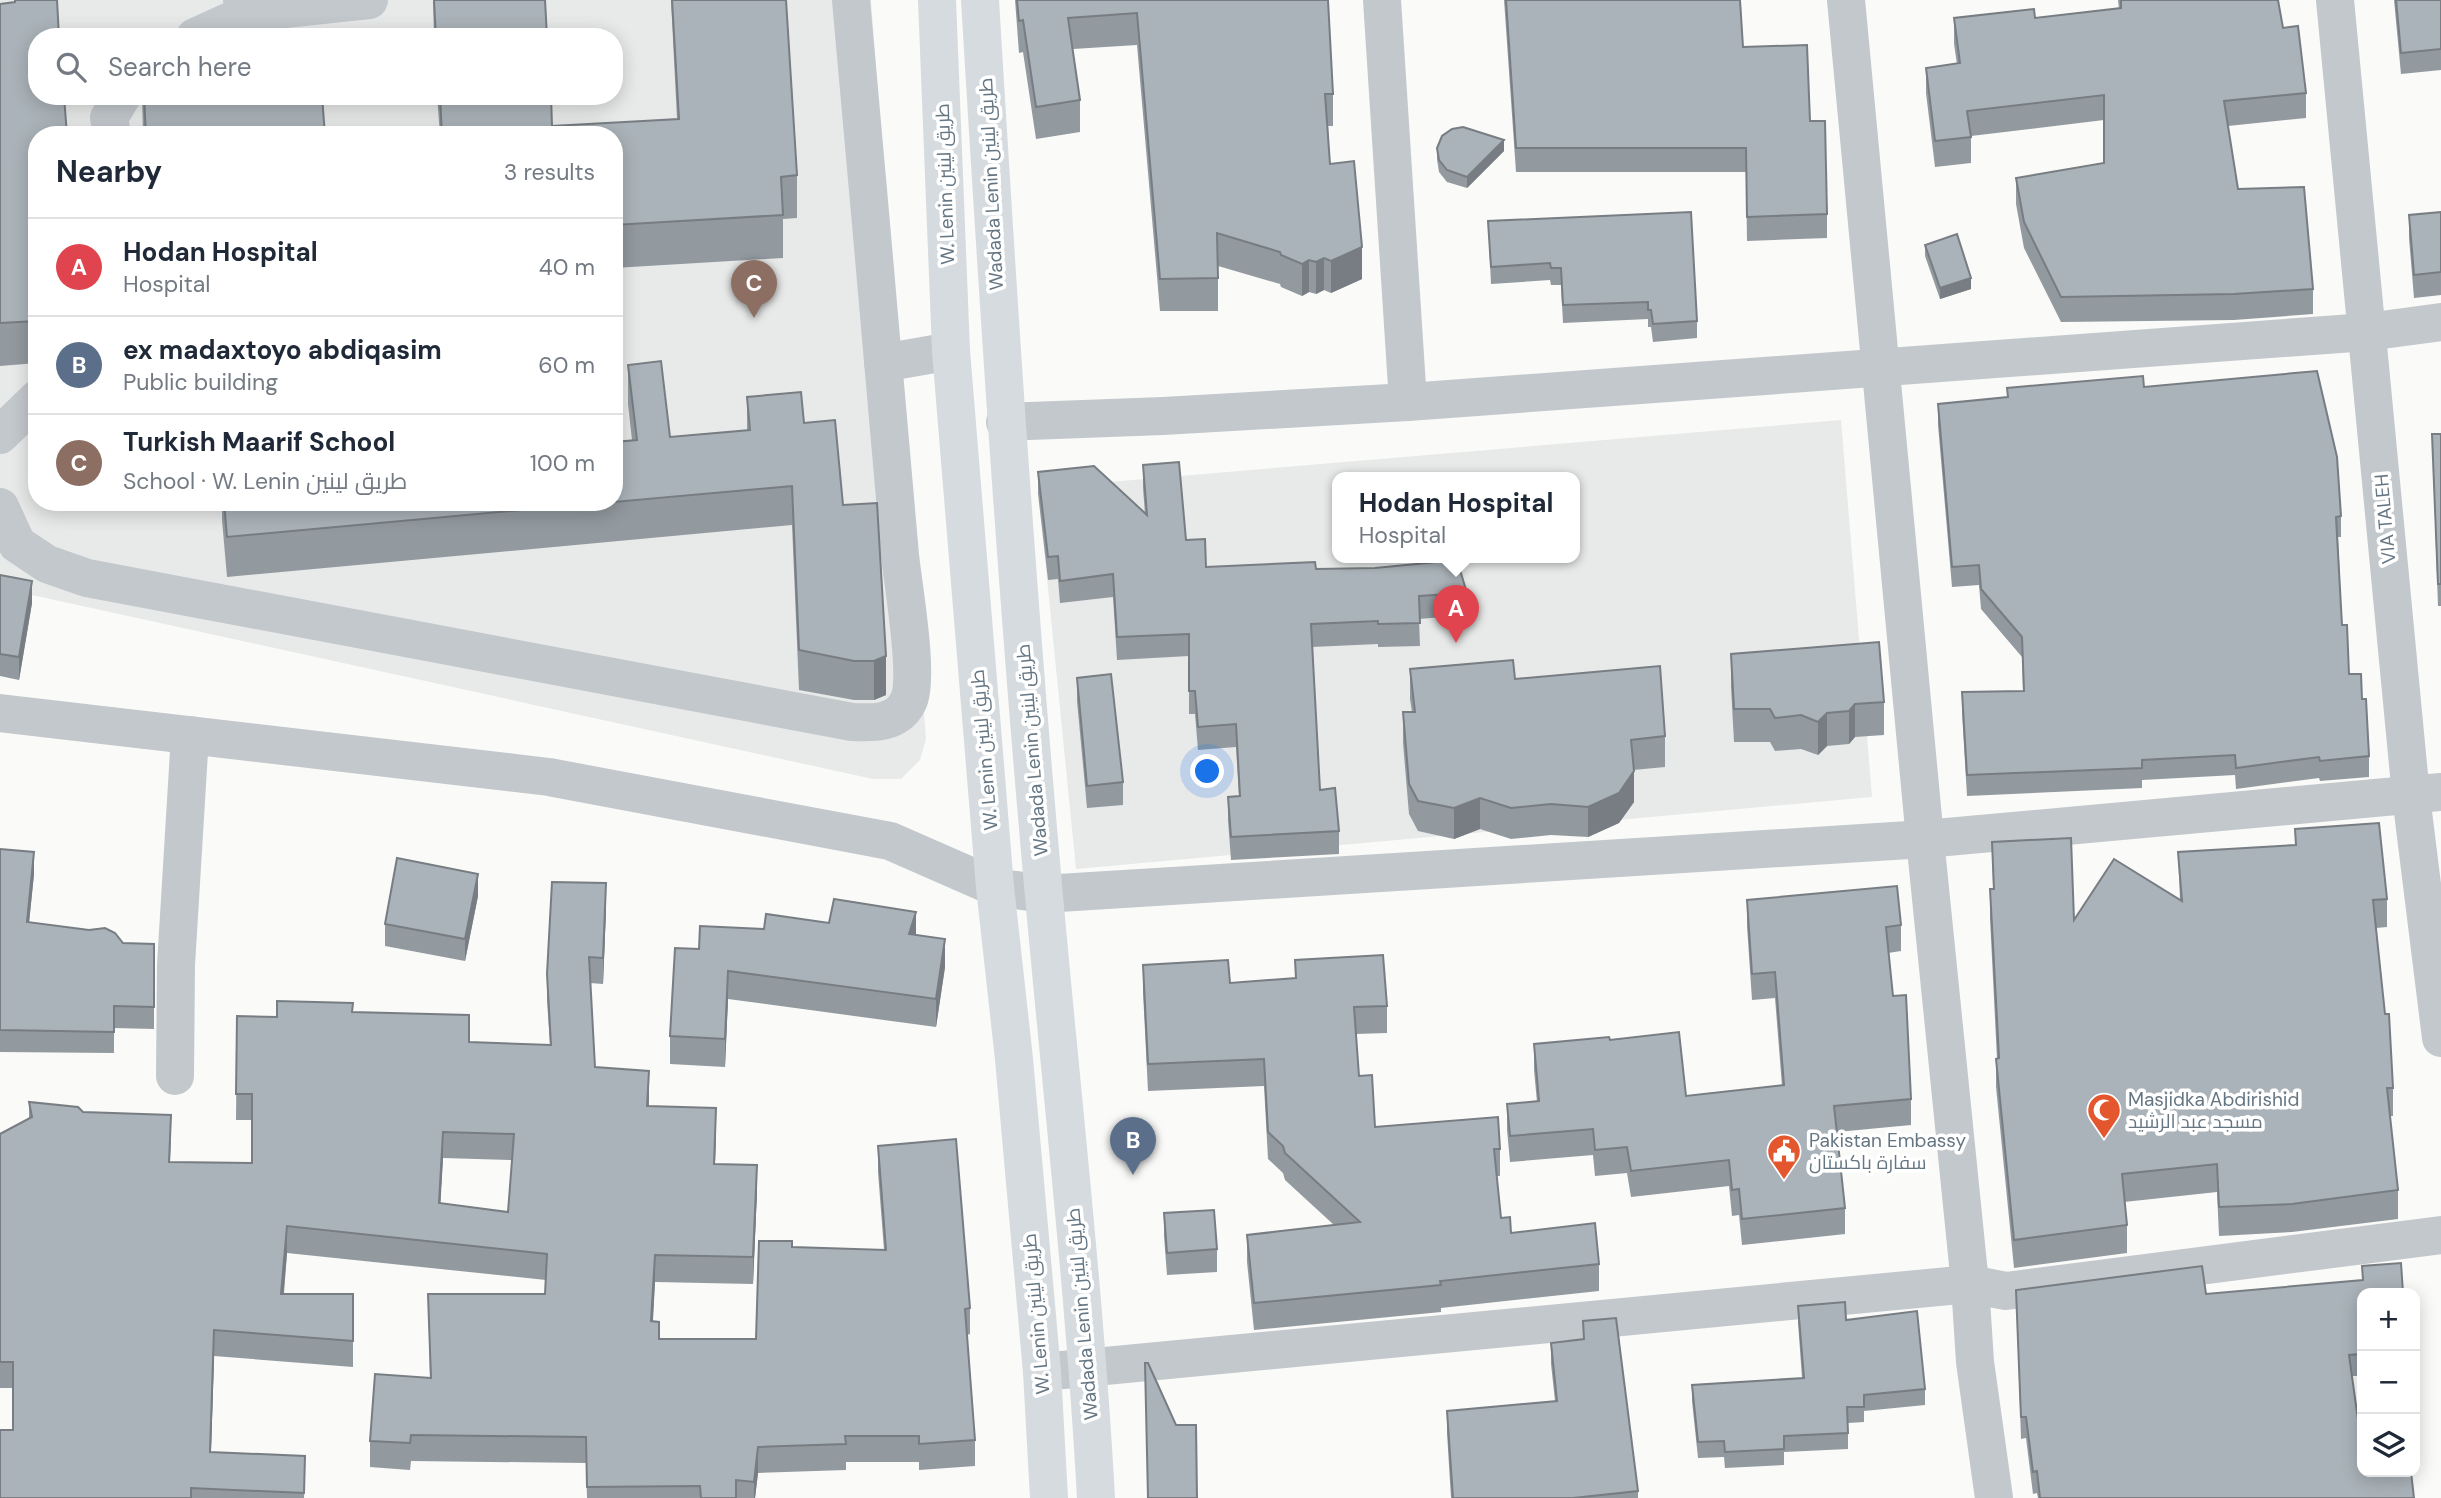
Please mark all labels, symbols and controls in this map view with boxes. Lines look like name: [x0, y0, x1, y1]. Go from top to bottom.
search box: [28, 28, 623, 105]
icon: search: [52, 48, 90, 86]
text: Search here: [108, 50, 251, 84]
street label: Wadada Lenin طريق لينين: [973, 77, 1009, 291]
street label: W. Lenin طريق لينين: [930, 103, 960, 265]
text: Nearby: [56, 152, 162, 191]
text: 3 results: [504, 157, 595, 187]
text: Hodan Hospital: [123, 235, 318, 269]
text: A: [71, 252, 87, 282]
text: 40 m: [539, 252, 595, 282]
pin: C: [731, 260, 777, 318]
text: Hospital: [123, 269, 210, 299]
text: ex madaxtoyo abdiqasim: [123, 333, 442, 367]
text: B: [72, 350, 86, 380]
text: 60 m: [538, 350, 595, 380]
text: Public building: [123, 367, 278, 397]
text: Turkish Maarif School: [123, 425, 395, 459]
text: C: [71, 448, 87, 478]
text: 100 m: [530, 448, 595, 478]
text: School · W. Lenin طريق لينين: [123, 466, 407, 496]
popup: [1332, 472, 1580, 563]
street label: VIA TALEH: [2369, 473, 2401, 565]
text: Hodan Hospital: [1359, 486, 1553, 520]
text: Hospital: [1359, 520, 1446, 550]
pin: A: [1433, 585, 1479, 643]
street label: Wadada Lenin طريق لينين: [1010, 643, 1054, 857]
street label: W. Lenin طريق لينين: [965, 668, 1003, 832]
your location: [1190, 754, 1224, 788]
place label: Masjidka Abdirishid مسجد عبد الرشيد: [2128, 1087, 2299, 1134]
mosque icon: Masjidka Abdirishid مسجد عبد الرشيد: [2085, 1091, 2123, 1140]
pin: B: [1110, 1117, 1156, 1175]
place label: Pakistan Embassy سفارة باكستان: [1809, 1128, 1966, 1175]
public building icon: Pakistan Embassy سفارة باكستان: [1765, 1132, 1803, 1181]
street label: Wadada Lenin طريق لينين: [1060, 1207, 1104, 1421]
street label: W. Lenin طريق لينين: [1017, 1232, 1055, 1396]
map controls: [2357, 1288, 2420, 1477]
button: +: [2357, 1288, 2420, 1351]
button: −: [2357, 1351, 2420, 1414]
button: layers: [2357, 1414, 2420, 1477]

